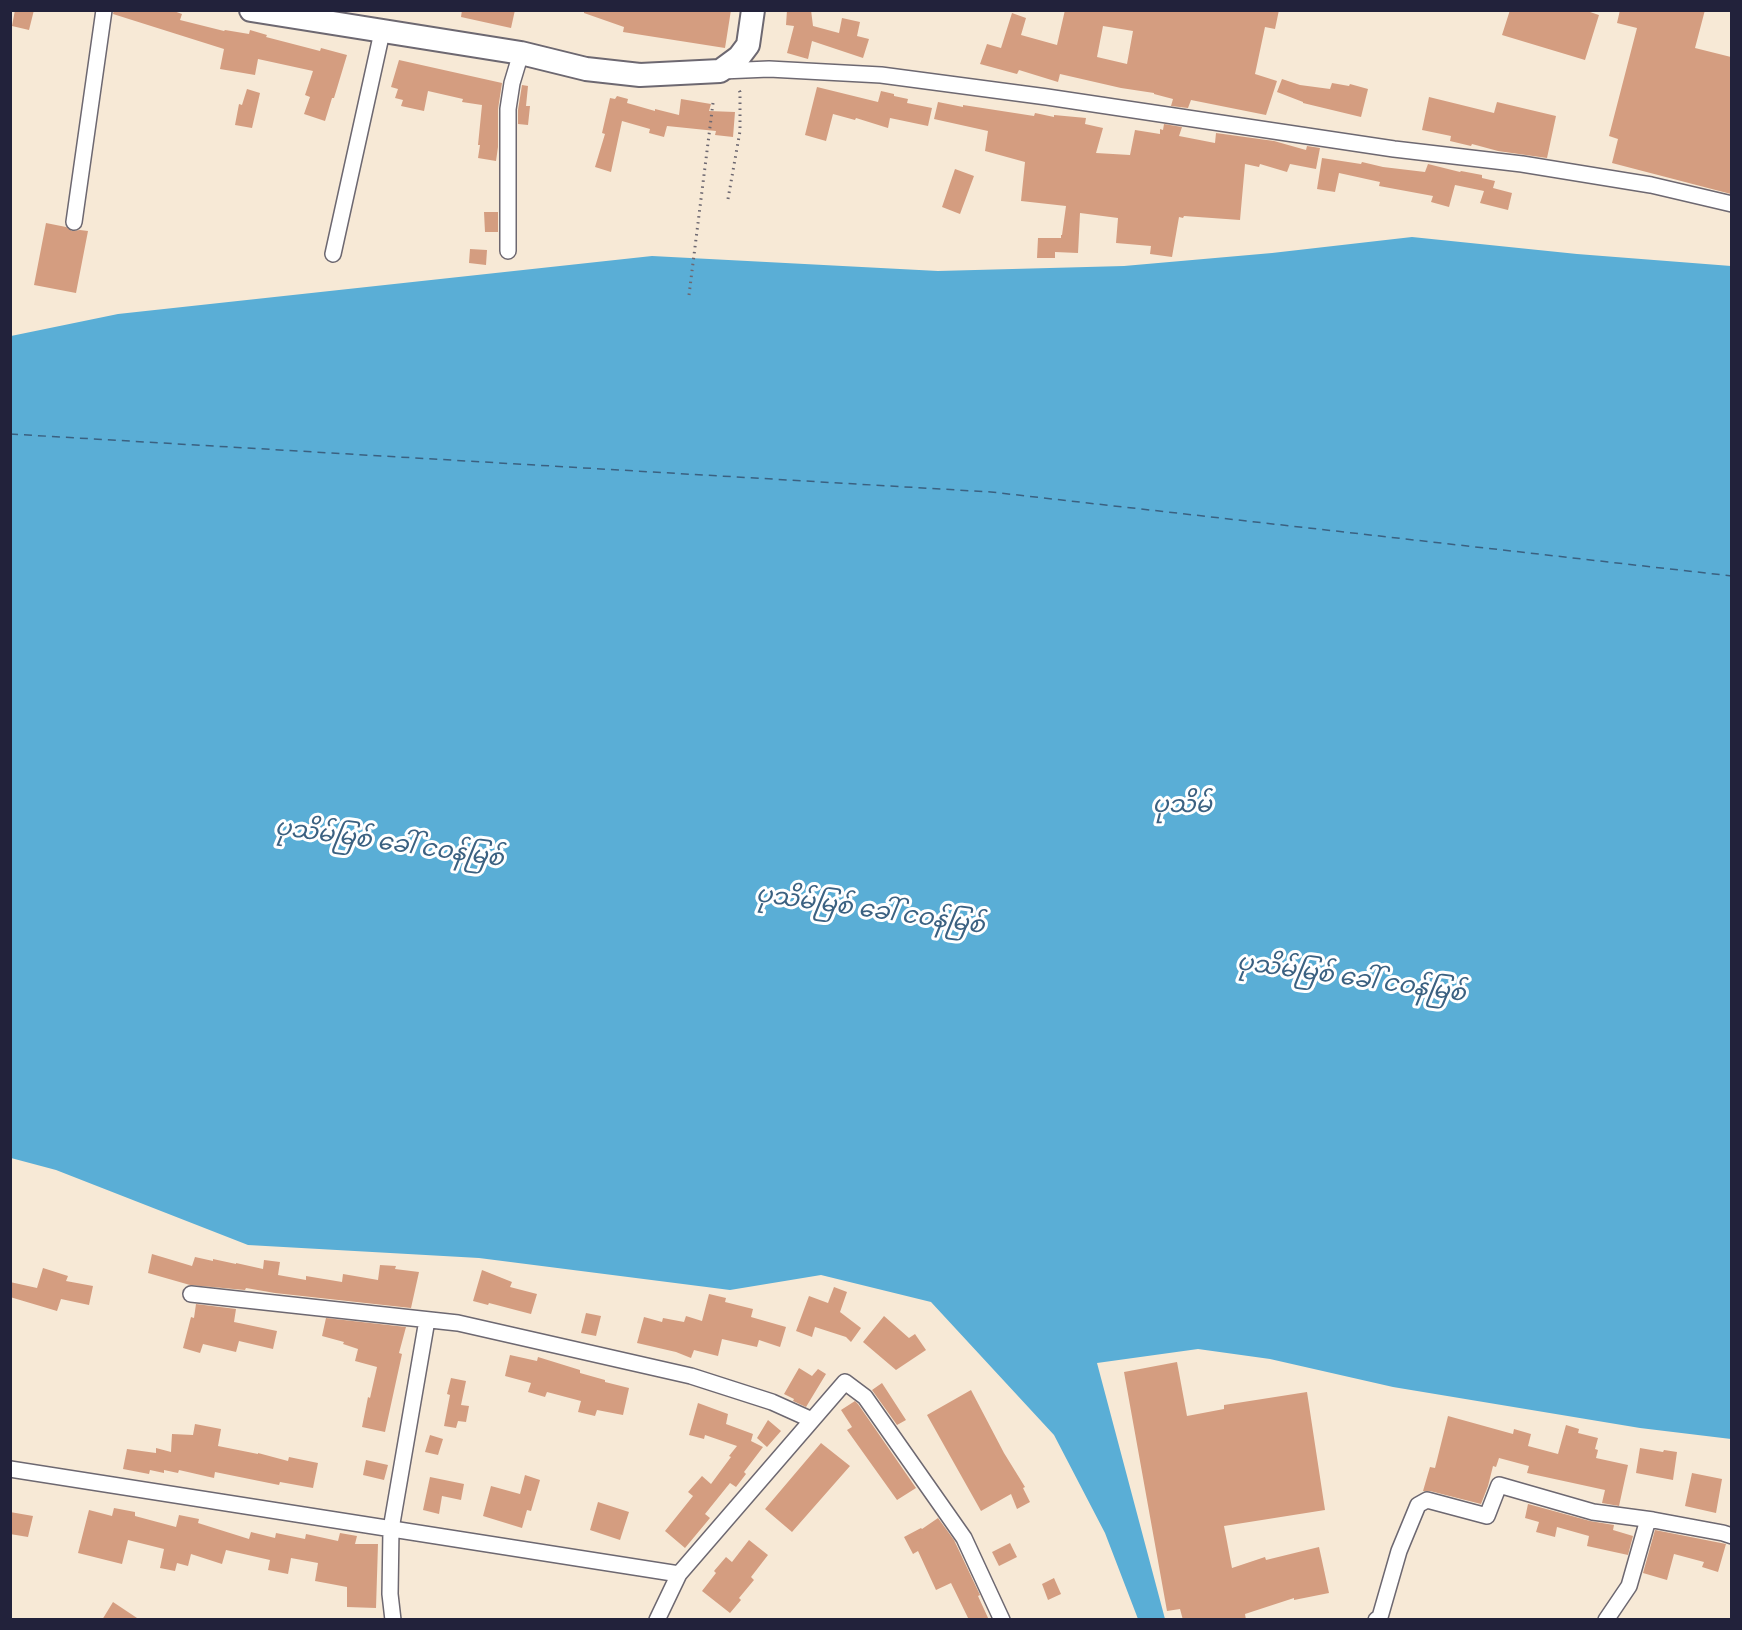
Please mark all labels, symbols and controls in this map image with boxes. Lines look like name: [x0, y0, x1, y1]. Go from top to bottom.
water label: ပုသိမ်: [1152, 792, 1212, 820]
water label: ပုသိမ်မြစ် ခေါ် ငဝန်မြစ်: [273, 814, 505, 874]
water label: ပုသိမ်မြစ် ခေါ် ငဝန်မြစ်: [754, 881, 986, 941]
water label: ပုသိမ်မြစ် ခေါ် ငဝန်မြစ်: [1235, 949, 1467, 1009]

